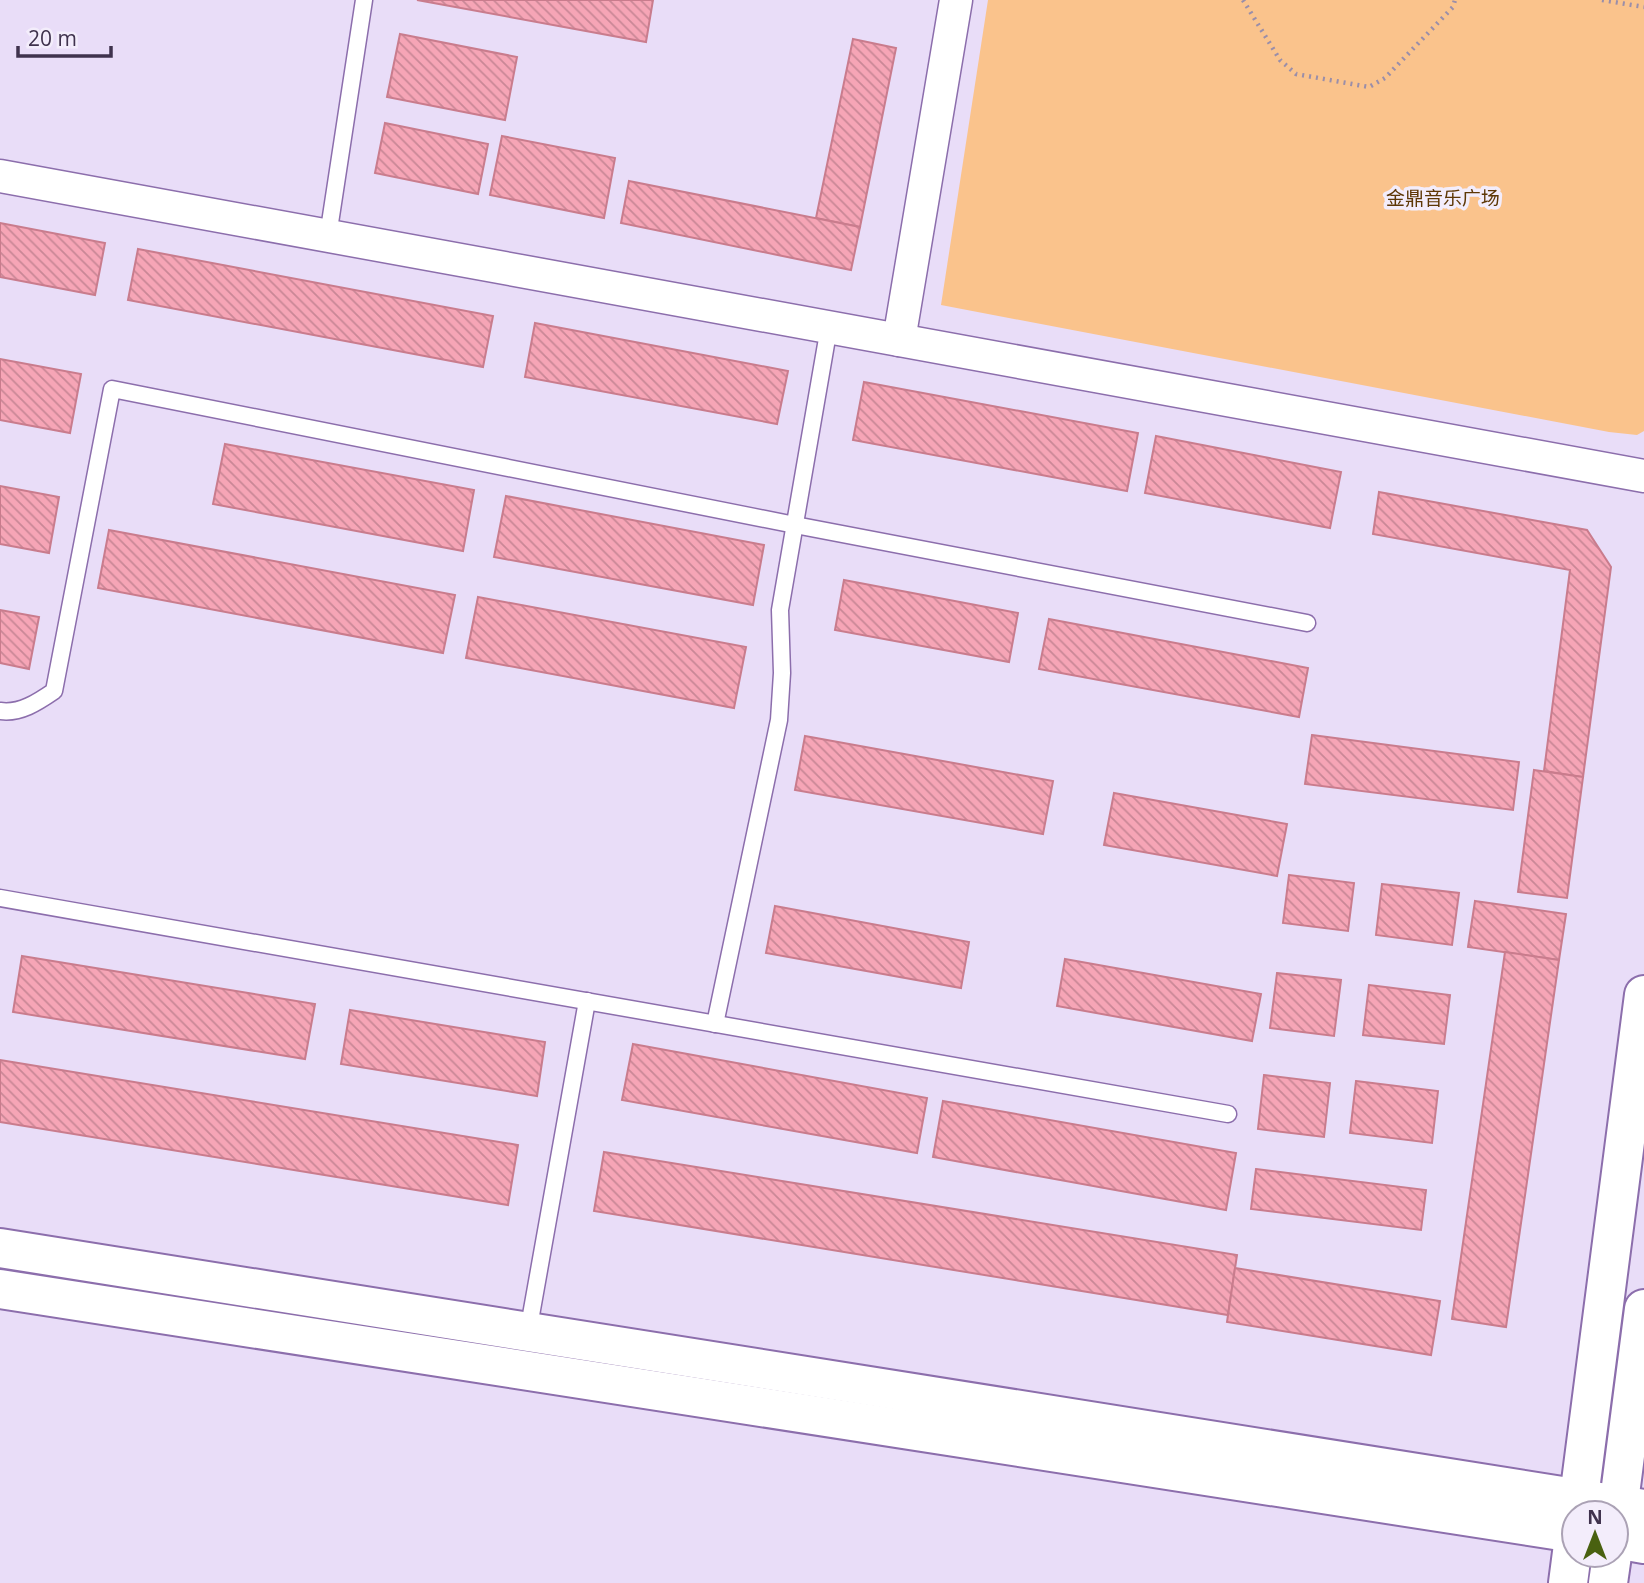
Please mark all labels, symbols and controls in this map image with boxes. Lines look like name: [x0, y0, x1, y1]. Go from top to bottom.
scale bar: [18, 14, 110, 58]
text: 20 m: [28, 24, 77, 52]
park label: 金鼎音乐广场: [1386, 185, 1500, 211]
north arrow: [1560, 1499, 1630, 1569]
text: N: [1587, 1504, 1603, 1530]

